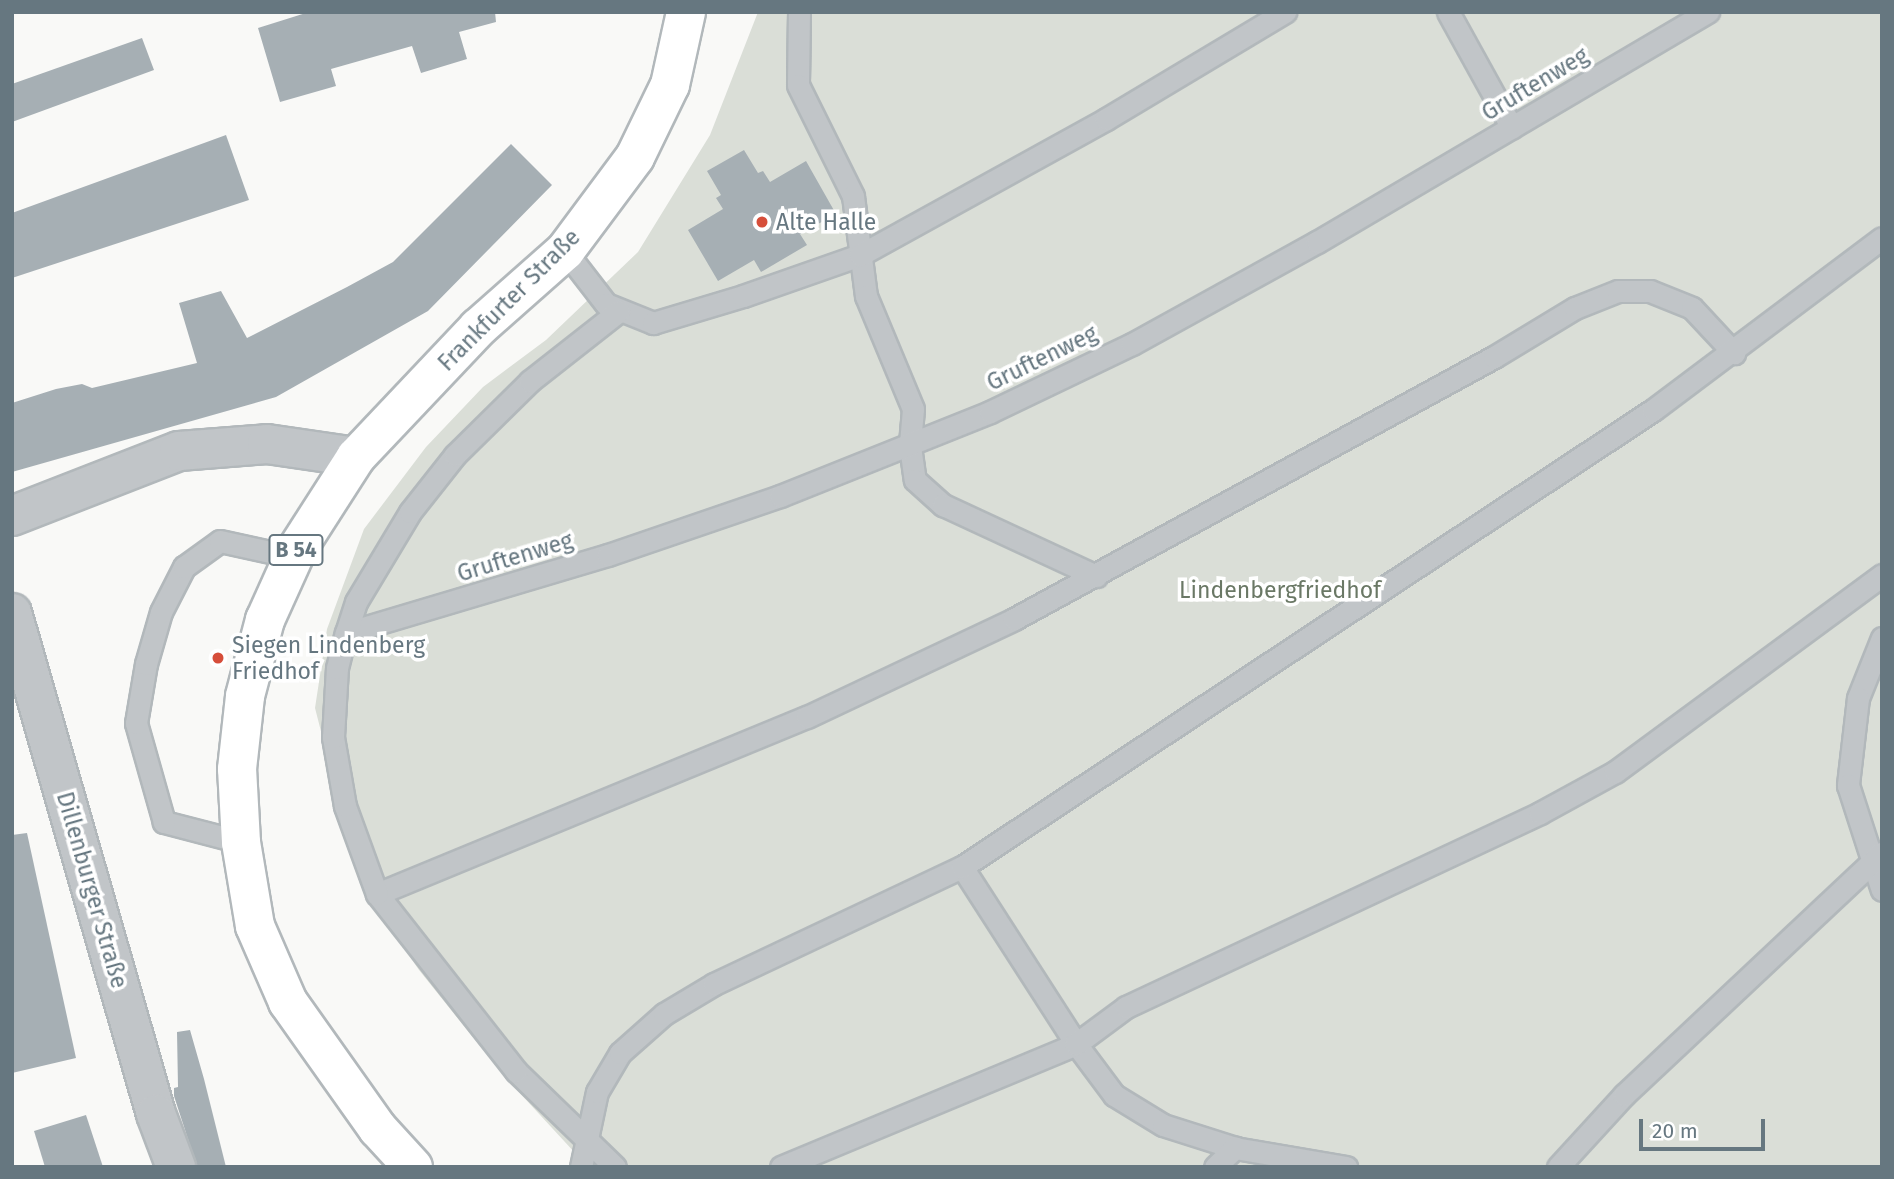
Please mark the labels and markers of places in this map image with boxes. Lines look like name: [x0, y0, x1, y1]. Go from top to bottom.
place label: Alte Halle: [776, 208, 876, 236]
marker: Alte Halle: [754, 214, 770, 230]
place label: Siegen Lindenberg Friedhof: [232, 631, 425, 685]
marker: Siegen Lindenberg Friedhof: [210, 650, 226, 666]

